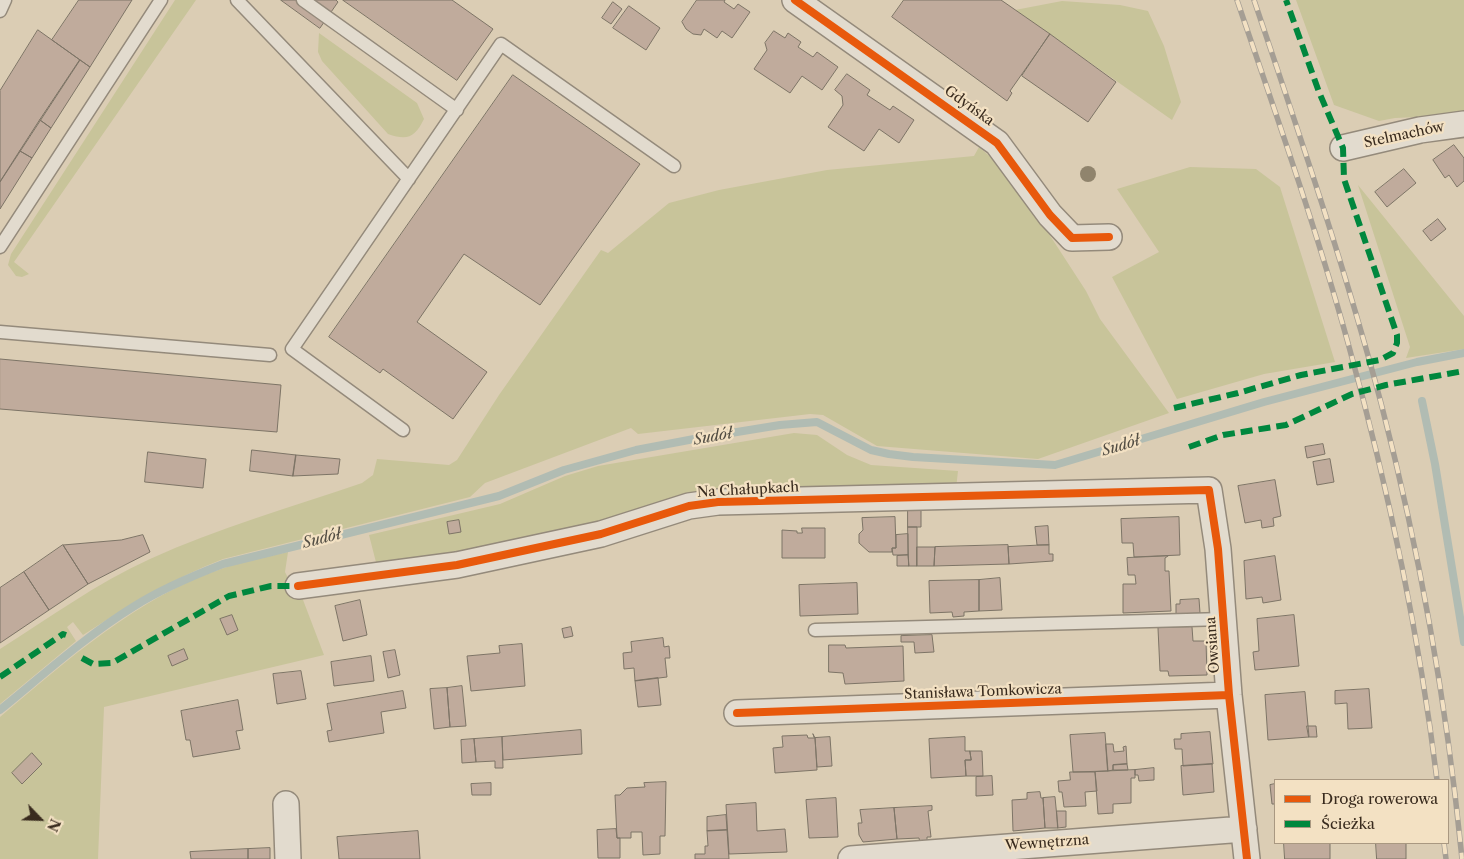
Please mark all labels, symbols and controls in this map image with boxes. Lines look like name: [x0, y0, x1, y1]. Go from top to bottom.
street label: Gdyńska: [941, 82, 997, 130]
street label: Stelmachów: [1362, 118, 1446, 152]
water label: Sudół: [692, 425, 734, 449]
water label: Sudół: [1100, 432, 1142, 460]
street label: Na Chałupkach: [697, 479, 799, 501]
water label: Sudół: [301, 526, 343, 552]
street label: Owsiana: [1203, 616, 1223, 674]
street label: Stanisława Tomkowicza: [904, 681, 1062, 703]
legend: [1274, 779, 1449, 844]
text: Droga rowerowa: [1321, 789, 1438, 808]
north arrow: [15, 794, 65, 844]
text: Ścieżka: [1321, 814, 1375, 833]
text: N: [43, 816, 64, 834]
street label: Wewnętrzna: [1004, 832, 1090, 854]

